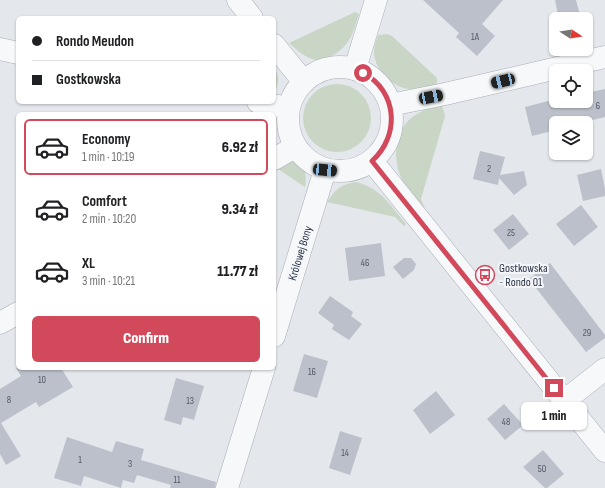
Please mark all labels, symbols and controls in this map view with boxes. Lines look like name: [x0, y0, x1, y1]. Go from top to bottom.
north arrow: [549, 12, 593, 56]
map controls: [549, 12, 593, 160]
house number: 1A: [471, 31, 480, 43]
text: Rondo Meudon: [56, 32, 134, 51]
route start: [354, 64, 372, 82]
button: locate: [549, 64, 593, 108]
text: Gostkowska: [56, 70, 121, 89]
car: [490, 72, 516, 90]
car: [418, 89, 444, 105]
house number: 6: [596, 100, 600, 112]
button: layers: [549, 116, 593, 160]
icon: car: [34, 129, 70, 165]
text: Economy: [82, 130, 131, 149]
text: 6.92 zł: [222, 138, 258, 157]
text: 1 min · 10:19: [82, 149, 135, 165]
car: [313, 163, 337, 177]
house number: 2: [487, 163, 491, 175]
icon: car: [34, 191, 70, 227]
text: Comfort: [82, 192, 127, 211]
text: 9.34 zł: [221, 200, 258, 219]
text: 2 min · 10:20: [82, 211, 136, 227]
street label: Królowej Bony: [285, 224, 316, 282]
house number: 25: [507, 227, 515, 239]
icon: car: [34, 253, 70, 289]
text: XL: [82, 254, 95, 273]
house number: 46: [361, 257, 369, 269]
place label: Gostkowska - Rondo 01: [499, 261, 548, 290]
text: 11.77 zł: [217, 262, 258, 281]
bus stop icon: Gostkowska - Rondo 01: [474, 264, 496, 286]
text: 3 min · 10:21: [82, 273, 135, 289]
button: Confirm: [32, 316, 260, 362]
house number: 29: [583, 327, 591, 339]
house number: 16: [308, 366, 316, 378]
house number: 10: [38, 374, 46, 386]
route end: [545, 379, 563, 397]
house number: 8: [7, 394, 11, 406]
house number: 13: [186, 395, 194, 407]
callout: 1 min: [521, 402, 587, 430]
text: 1 min: [542, 408, 566, 424]
house number: 48: [502, 416, 510, 428]
house number: 14: [341, 447, 349, 459]
house number: 1: [78, 454, 82, 466]
house number: 3: [128, 458, 132, 470]
house number: 50: [538, 463, 546, 475]
house number: 11: [174, 474, 181, 486]

